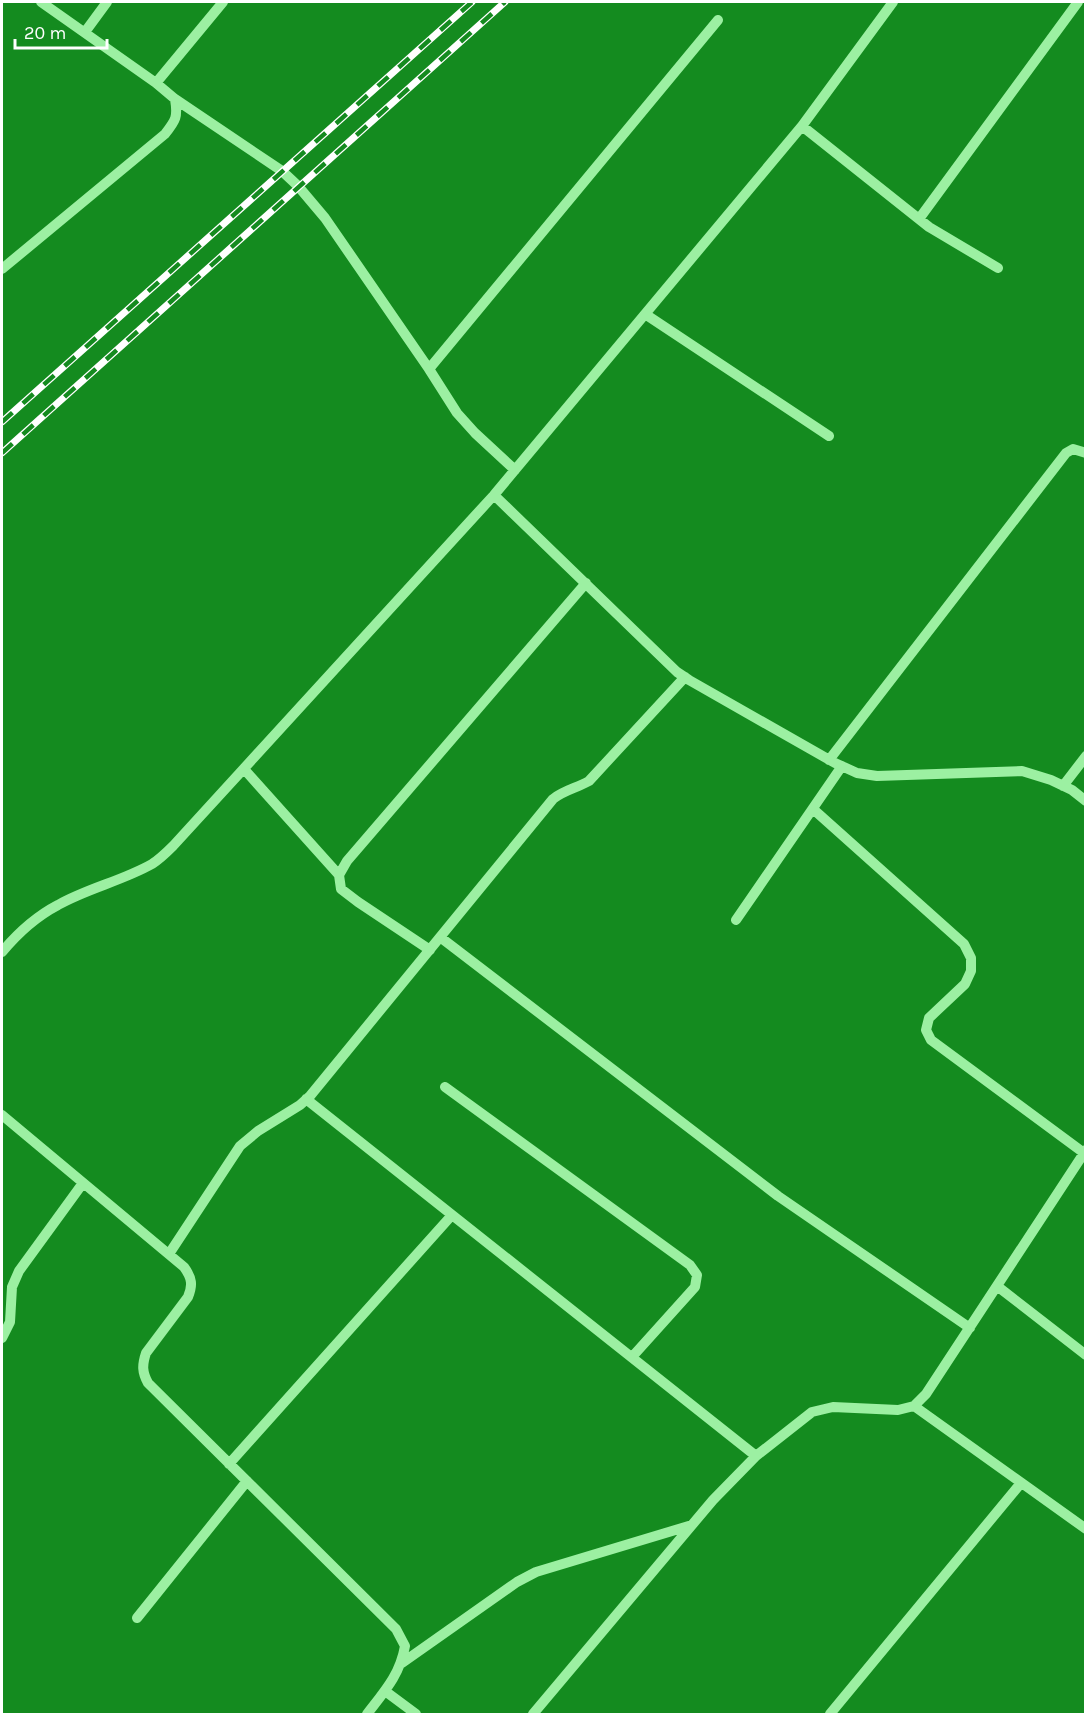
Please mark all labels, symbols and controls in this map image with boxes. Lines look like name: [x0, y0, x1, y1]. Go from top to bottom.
scale bar: [15, 12, 106, 50]
text: 20 m: [24, 22, 66, 44]

